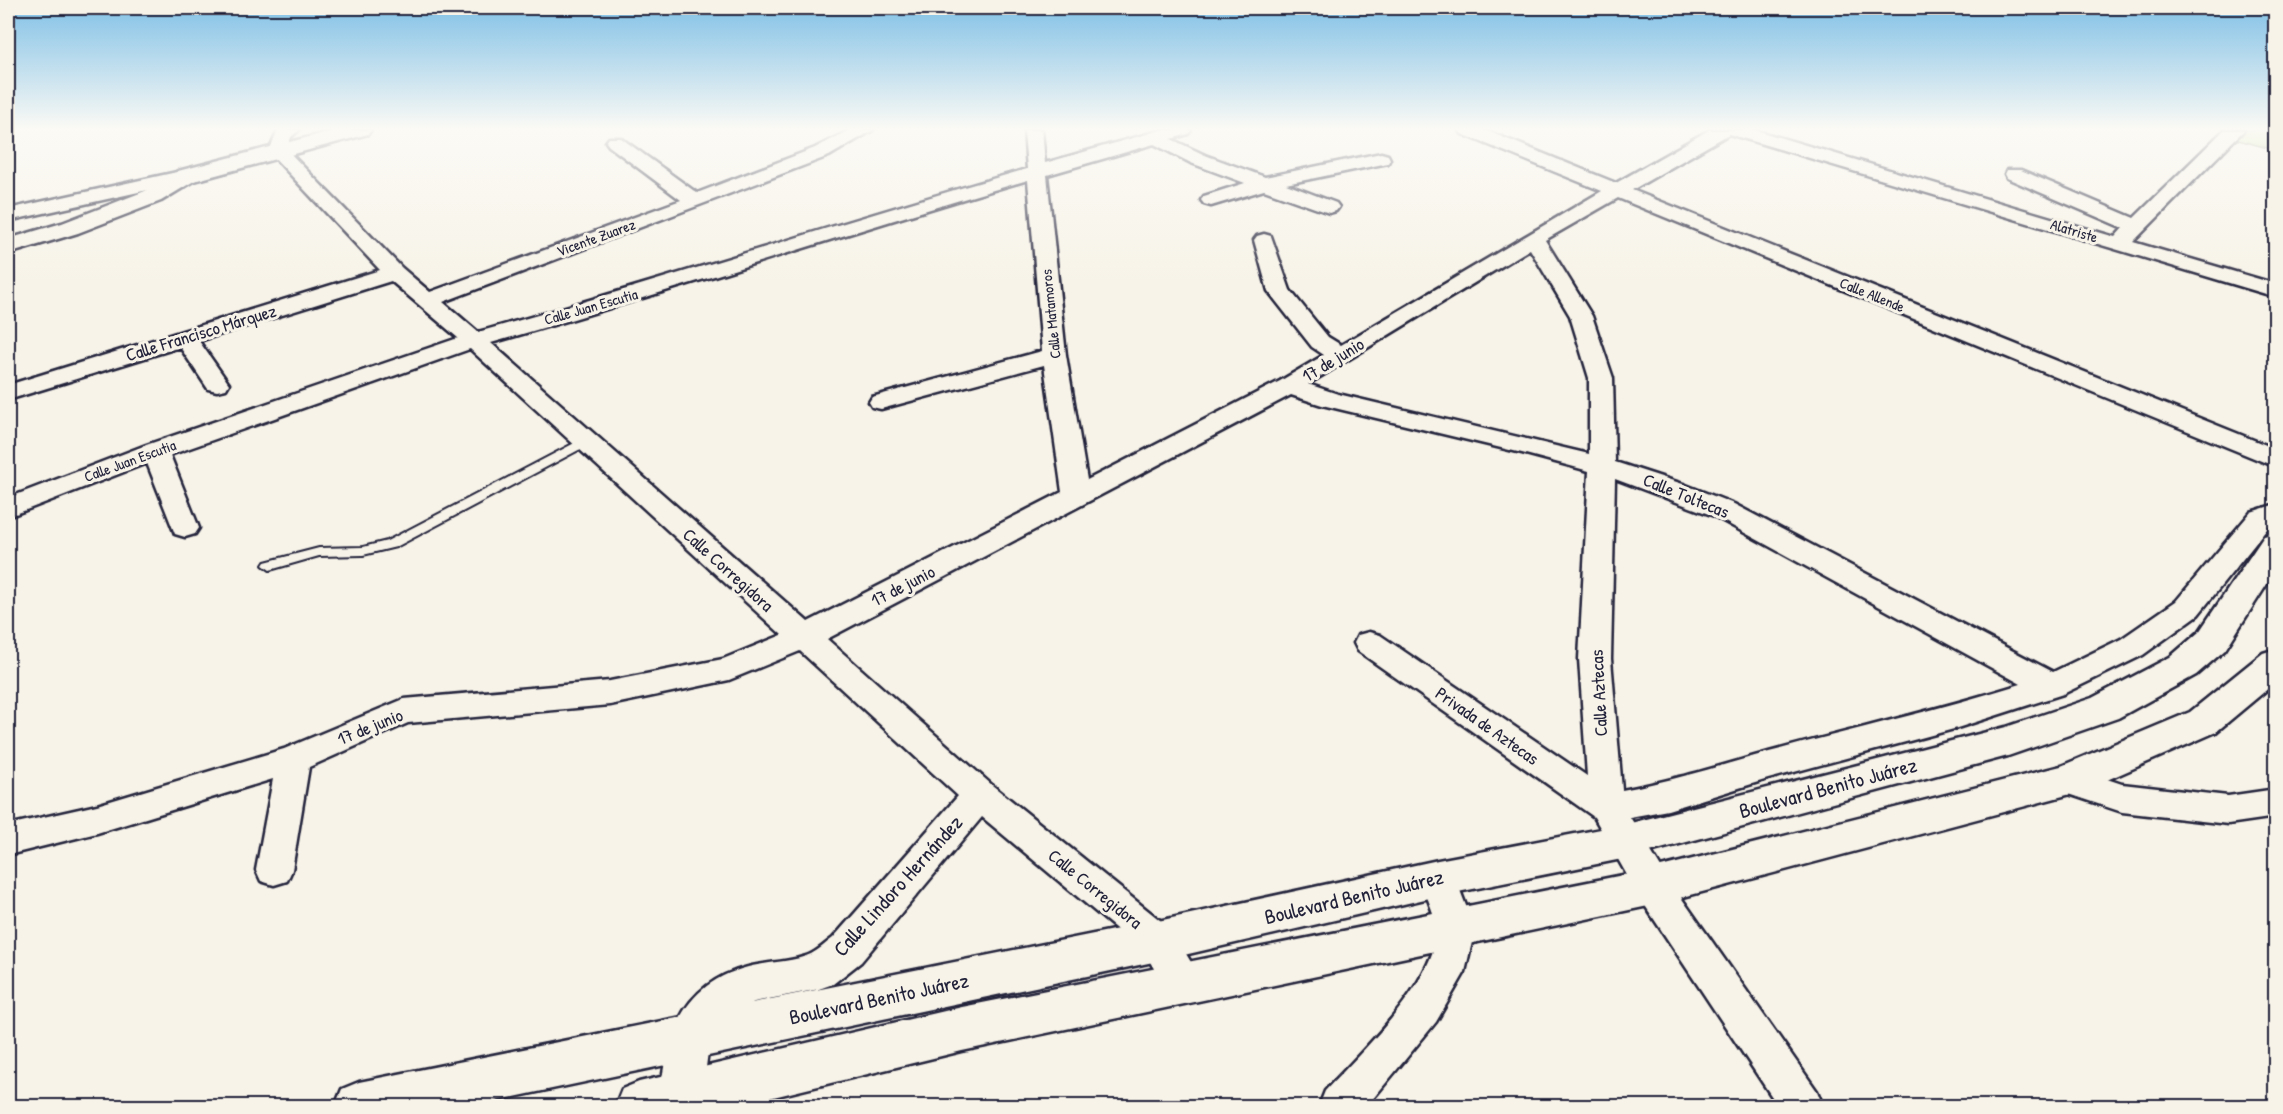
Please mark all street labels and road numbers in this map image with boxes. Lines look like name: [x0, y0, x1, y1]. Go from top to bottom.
street label: Vicente Zuarez: [553, 213, 639, 262]
street label: Alatriste: [2048, 213, 2100, 248]
street label: Calle Matamoros: [1035, 268, 1066, 360]
street label: Calle Allende: [1837, 272, 1908, 317]
street label: Calle Juan Escutia: [542, 283, 640, 330]
street label: Calle Francisco Márquez: [122, 298, 280, 367]
street label: 17 de junio: [1297, 331, 1369, 388]
street label: Calle Juan Escutia: [81, 434, 179, 487]
street label: Calle Toltecas: [1639, 467, 1733, 524]
street label: Calle Corregidora: [677, 522, 779, 617]
street label: 17 de junio: [866, 559, 939, 612]
street label: Calle Aztecas: [1584, 649, 1613, 737]
street label: Privada de Aztecas: [1430, 681, 1544, 771]
street label: 17 de junio: [333, 702, 406, 751]
street label: Boulevard Benito Juárez: [1736, 750, 1920, 825]
street label: Calle Lindoro Hernández: [826, 809, 969, 963]
street label: Calle Corregidora: [1043, 843, 1148, 934]
street label: Boulevard Benito Juárez: [1262, 862, 1446, 931]
street label: Boulevard Benito Juárez: [787, 965, 971, 1032]

